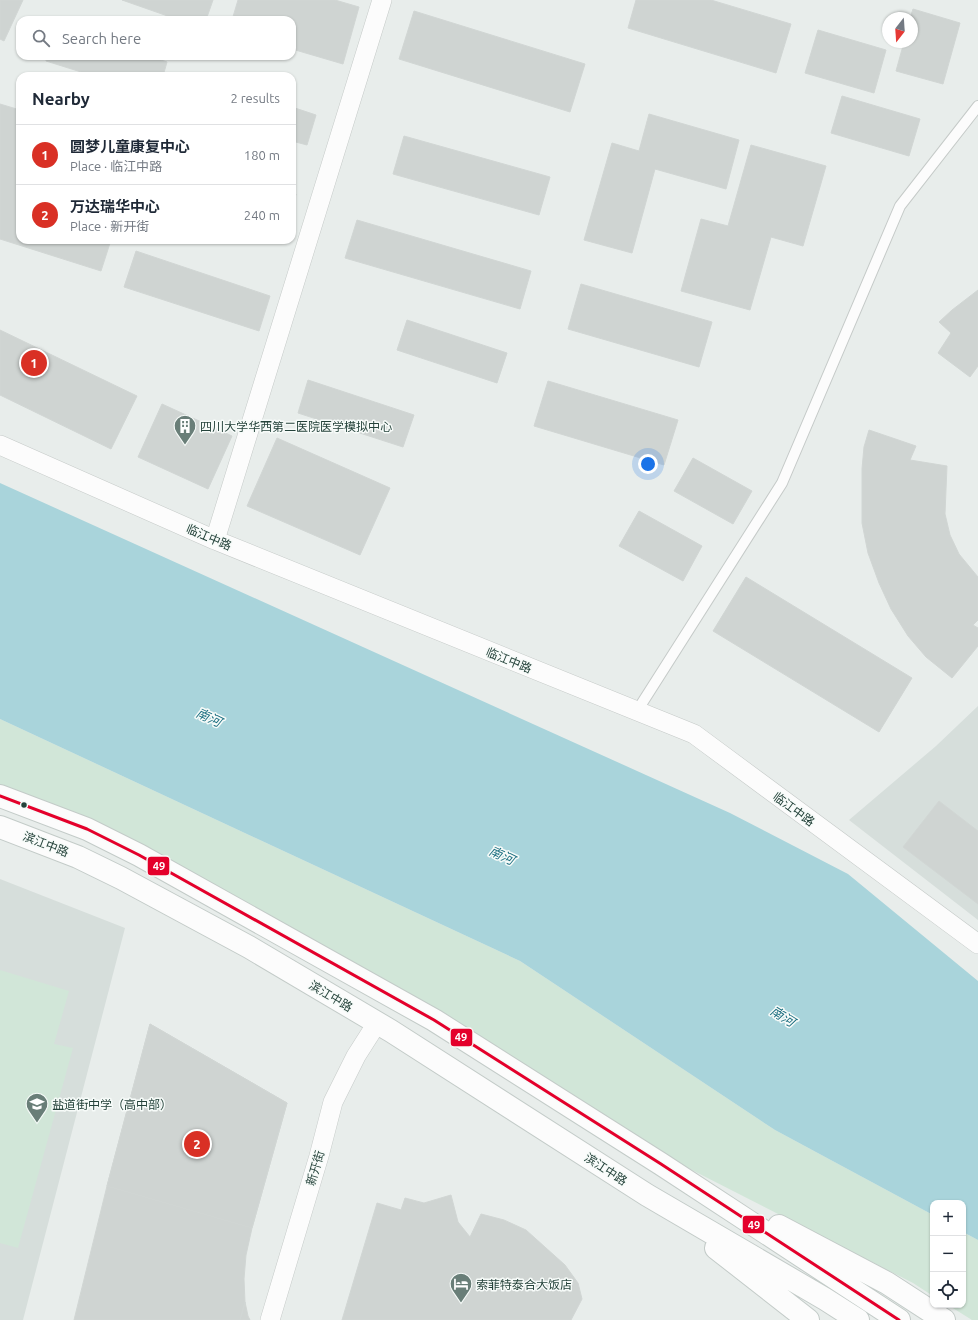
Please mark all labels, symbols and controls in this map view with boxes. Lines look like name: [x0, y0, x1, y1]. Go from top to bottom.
north arrow: [882, 12, 918, 48]
search box: [16, 16, 296, 60]
icon: search: [30, 27, 52, 49]
text: Search here: [62, 30, 141, 47]
text: Nearby: [32, 89, 90, 108]
text: 2 results: [230, 91, 280, 105]
text: 圆梦儿童康复中心: [70, 138, 190, 155]
text: 1: [41, 148, 49, 162]
text: 180 m: [244, 148, 280, 162]
text: Place · 临江中路: [70, 159, 162, 173]
text: 万达瑞华中心: [70, 198, 160, 215]
text: 2: [41, 208, 49, 222]
text: 240 m: [244, 208, 280, 222]
text: Place · 新开街: [70, 219, 149, 233]
pin: 1: [21, 348, 47, 378]
building icon: 四川大学华西第二医院医学模拟中心: [172, 413, 198, 446]
place label: 四川大学华西第二医院医学模拟中心: [200, 420, 392, 433]
your location: [638, 454, 658, 474]
street label: 临江中路: [184, 522, 234, 552]
street label: 临江中路: [484, 645, 534, 675]
water label: 南河: [194, 705, 226, 730]
street label: 临江中路: [771, 790, 817, 828]
unlabelled marker: [19, 800, 29, 810]
street label: 滨江中路: [21, 829, 71, 859]
water label: 南河: [487, 843, 519, 868]
line badge: 49: [147, 856, 170, 876]
text: 49: [153, 860, 165, 872]
street label: 滨江中路: [307, 978, 355, 1014]
water label: 南河: [768, 1003, 800, 1030]
line badge: 49: [450, 1028, 473, 1047]
text: 49: [455, 1031, 467, 1043]
school or university icon: 盐道街中学（高中部）: [24, 1091, 50, 1124]
place label: 盐道街中学（高中部）: [52, 1098, 172, 1111]
pin: 2: [184, 1129, 210, 1159]
street label: 新开街: [304, 1149, 326, 1187]
street label: 滨江中路: [582, 1150, 630, 1188]
map controls: [930, 1200, 966, 1308]
button: +: [930, 1200, 966, 1236]
line badge: 49: [742, 1215, 765, 1234]
text: 49: [748, 1219, 760, 1231]
button: −: [930, 1236, 966, 1272]
hotel icon: 索菲特泰合大饭店: [448, 1271, 474, 1304]
button: locate: [930, 1272, 966, 1308]
place label: 索菲特泰合大饭店: [476, 1278, 572, 1291]

